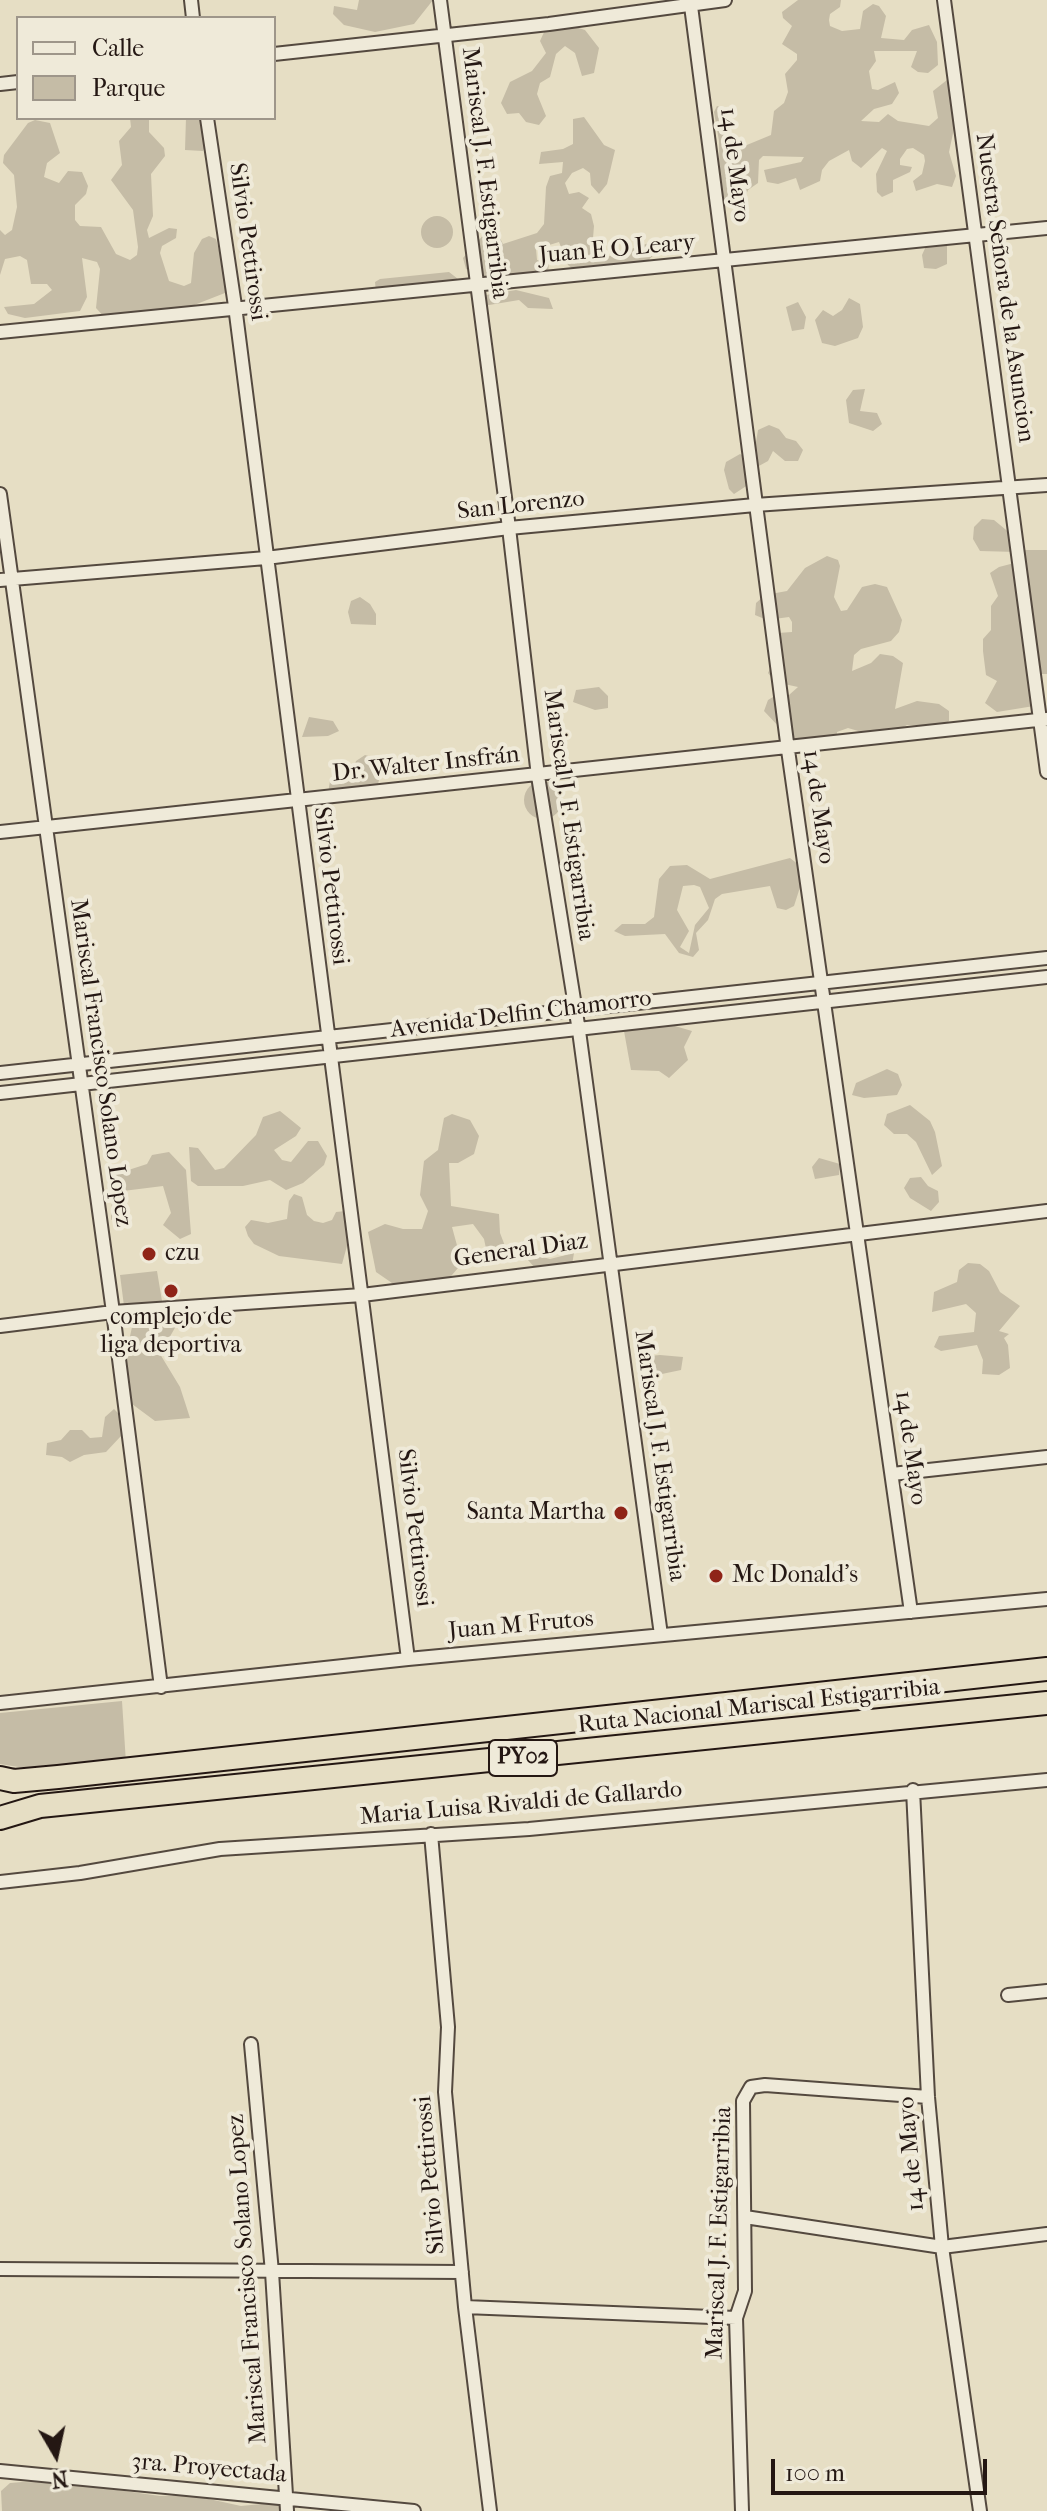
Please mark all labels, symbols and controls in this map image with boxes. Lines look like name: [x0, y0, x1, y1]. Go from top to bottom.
legend: [16, 16, 276, 120]
text: Calle: [92, 34, 144, 62]
street label: Mariscal J. F. Estigarribia: [454, 45, 514, 301]
text: Parque: [92, 74, 165, 102]
street label: 14 de Mayo: [713, 106, 755, 224]
street label: Nuestra Señora de la Asuncion: [968, 132, 1040, 444]
street label: Silvio Pettirossi: [222, 161, 272, 323]
street label: Juan E O Leary: [538, 229, 696, 271]
street label: San Lorenzo: [456, 485, 586, 527]
street label: Mariscal J. F. Estigarribia: [536, 688, 600, 942]
street label: Dr. Walter Insfrán: [331, 741, 521, 789]
street label: 14 de Mayo: [796, 748, 840, 866]
street label: Silvio Pettirossi: [306, 805, 354, 967]
street label: Mariscal Francisco Solano Lopez: [63, 897, 137, 1229]
street label: Avenida Delfin Chamorro: [389, 985, 653, 1045]
street label: General Diaz: [452, 1227, 590, 1275]
place label: czu: [165, 1240, 200, 1268]
marker: czu: [140, 1245, 158, 1263]
marker: complejo de liga deportiva: [162, 1282, 180, 1300]
place label: complejo de liga deportiva: [100, 1304, 242, 1360]
street label: Mariscal J. F. Estigarribia: [627, 1329, 691, 1583]
street label: 14 de Mayo: [888, 1389, 932, 1507]
street label: Silvio Pettirossi: [390, 1447, 438, 1609]
place label: Santa Martha: [466, 1499, 605, 1527]
marker: Santa Martha: [612, 1504, 630, 1522]
place label: Mc Donald's: [732, 1562, 858, 1590]
marker: Mc Donald's: [707, 1567, 725, 1585]
street label: Juan M Frutos: [447, 1605, 595, 1647]
street label: Ruta Nacional Mariscal Estigarribia: [576, 1674, 942, 1740]
road number: PY02: [489, 1740, 557, 1776]
street label: Maria Luisa Rivaldi de Gallardo: [359, 1776, 683, 1832]
street label: Silvio Pettirossi: [410, 2095, 452, 2255]
street label: 14 de Mayo: [893, 2095, 931, 2213]
street label: Mariscal J. F. Estigarribia: [701, 2106, 739, 2360]
street label: Mariscal Francisco Solano Lopez: [222, 2113, 274, 2445]
north arrow: [16, 2415, 96, 2495]
scale bar: [775, 2443, 991, 2493]
street label: 3ra. Proyectada: [130, 2448, 288, 2490]
text: 100 m: [785, 2459, 845, 2487]
text: N: [49, 2465, 70, 2493]

